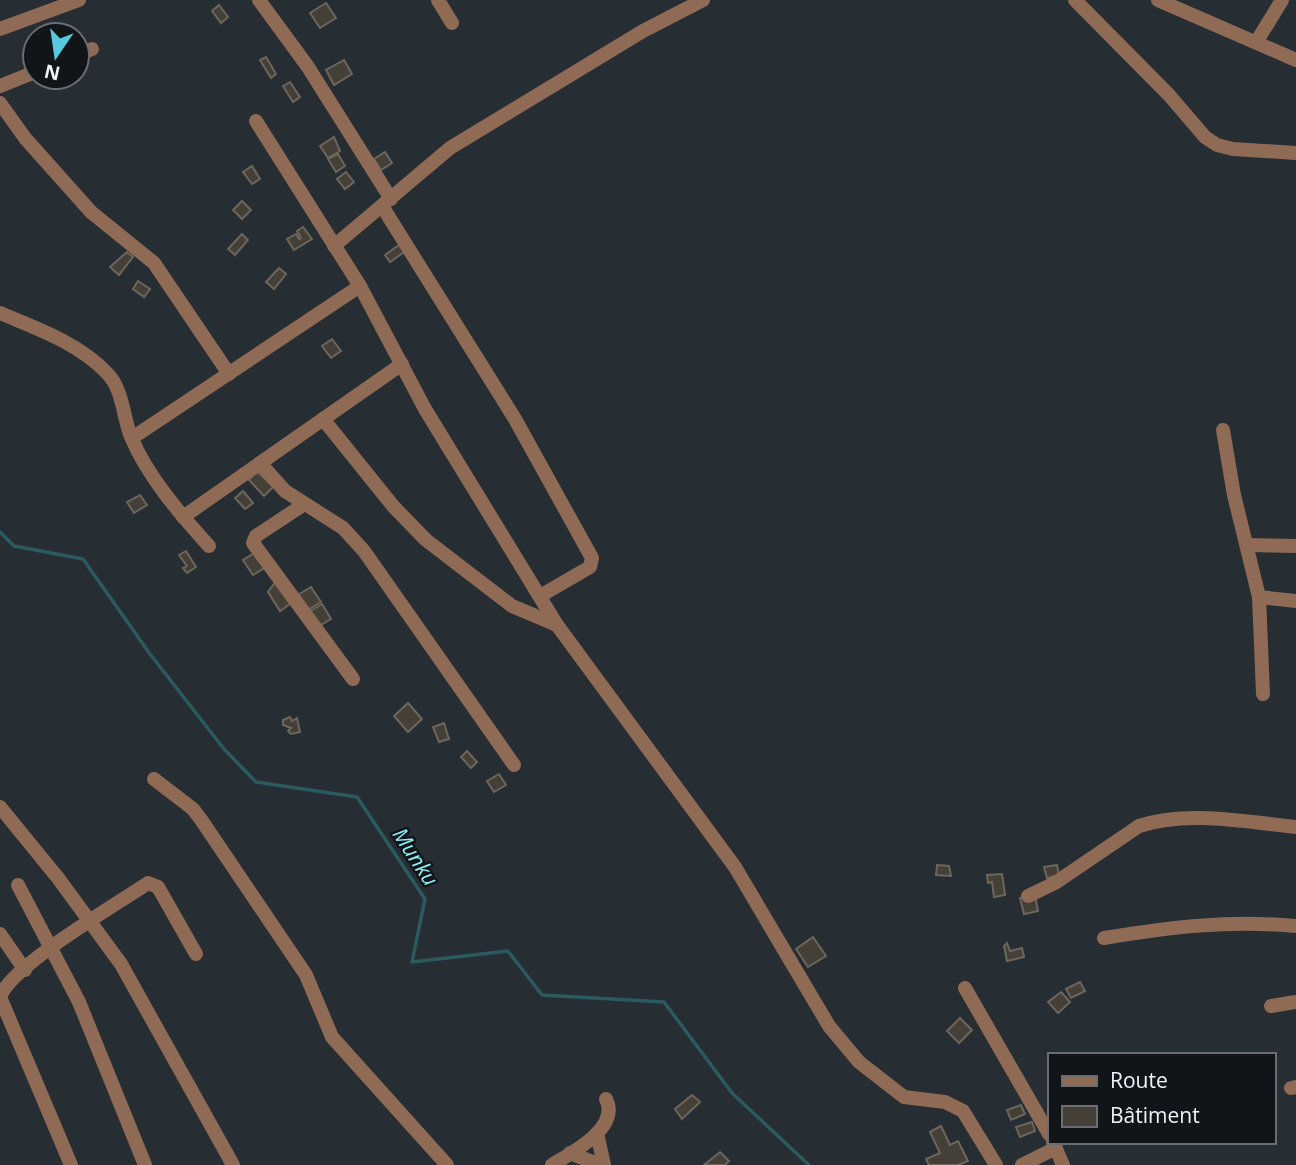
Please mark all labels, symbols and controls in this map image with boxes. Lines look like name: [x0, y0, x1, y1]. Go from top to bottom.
north arrow: [21, 21, 91, 91]
text: N: [42, 58, 63, 87]
water label: Munku: [387, 822, 445, 891]
legend: [1048, 1053, 1275, 1144]
text: Route: [1110, 1066, 1168, 1094]
text: Bâtiment: [1110, 1101, 1200, 1129]

